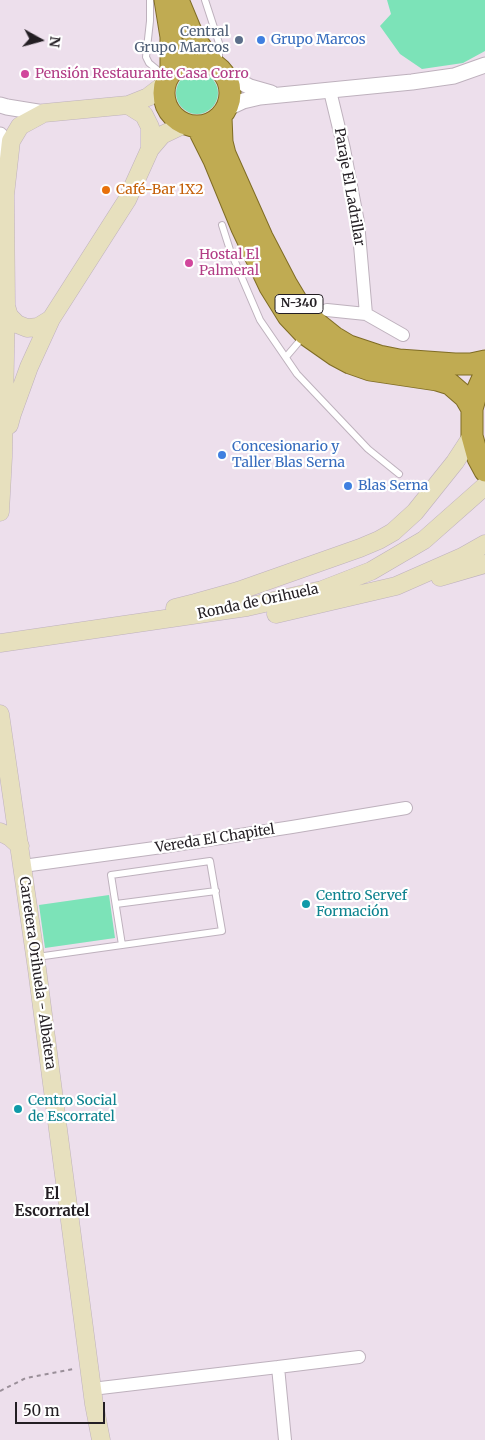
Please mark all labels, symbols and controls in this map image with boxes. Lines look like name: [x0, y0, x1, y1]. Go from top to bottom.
north arrow: [15, 15, 65, 65]
place label: Central Grupo Marcos: [134, 24, 229, 56]
place label: Grupo Marcos: [271, 32, 366, 48]
marker: Central Grupo Marcos: [233, 34, 245, 46]
marker: Grupo Marcos: [255, 34, 267, 46]
text: N: [45, 35, 64, 48]
place label: Pensión Restaurante Casa Corro: [35, 66, 249, 82]
marker: Pensión Restaurante Casa Corro: [19, 68, 31, 80]
street label: Paraje El Ladrillar: [330, 127, 368, 247]
place label: Café-Bar 1X2: [116, 182, 203, 198]
marker: Café-Bar 1X2: [100, 184, 112, 196]
place label: Hostal El Palmeral: [199, 247, 259, 280]
marker: Hostal El Palmeral: [183, 257, 195, 269]
road number: N-340: [275, 294, 323, 314]
place label: Concesionario y Taller Blas Serna: [232, 439, 345, 472]
marker: Concesionario y Taller Blas Serna: [216, 449, 228, 461]
place label: Blas Serna: [358, 478, 428, 494]
marker: Blas Serna: [342, 480, 354, 492]
street label: Ronda de Orihuela: [196, 581, 320, 623]
street label: Vereda El Chapitel: [154, 821, 276, 857]
street label: Carretera Orihuela - Albatera: [15, 875, 59, 1071]
place label: Centro Servef Formación: [316, 888, 407, 920]
marker: Centro Servef Formación: [300, 898, 312, 910]
place label: Centro Social de Escorratel: [28, 1093, 117, 1126]
marker: Centro Social de Escorratel: [12, 1103, 24, 1115]
district label: El Escorratel: [15, 1186, 89, 1221]
scale bar: [18, 1392, 108, 1424]
text: 50 m: [23, 1401, 60, 1420]

